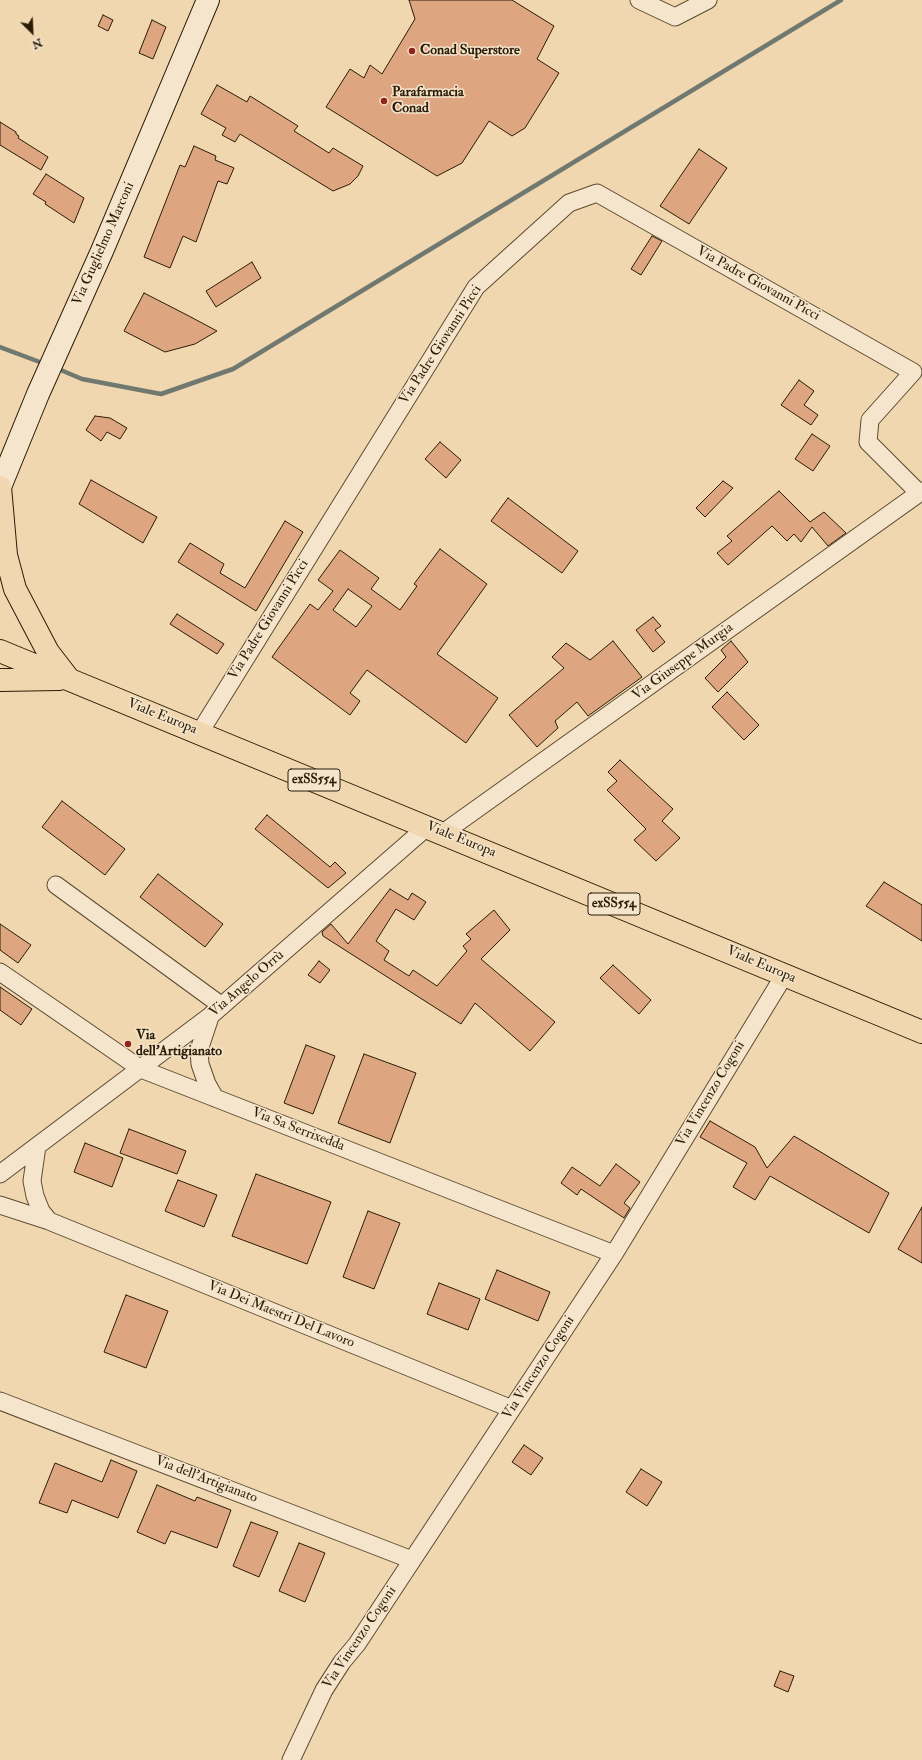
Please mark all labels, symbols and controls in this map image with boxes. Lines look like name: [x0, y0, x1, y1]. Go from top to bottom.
north arrow: [12, 12, 52, 52]
text: N: [30, 35, 44, 51]
place label: Conad Superstore: [420, 43, 520, 59]
marker: Conad Superstore: [407, 46, 417, 56]
place label: Parafarmacia Conad: [392, 85, 464, 118]
marker: Parafarmacia Conad: [379, 96, 389, 106]
street label: Via Guglielmo Marconi: [69, 180, 139, 308]
street label: Via Padre Giovanni Picci: [693, 243, 823, 325]
street label: Via Padre Giovanni Picci: [396, 282, 486, 408]
street label: Via Padre Giovanni Picci: [225, 557, 313, 683]
street label: Via Giuseppe Murgia: [629, 620, 737, 704]
street label: Viale Europa: [125, 695, 199, 739]
road number: exSS554: [288, 769, 340, 791]
street label: Viale Europa: [424, 818, 498, 862]
road number: exSS554: [588, 893, 640, 915]
street label: Viale Europa: [724, 943, 798, 987]
street label: Via Angelo Orrù: [206, 947, 288, 1021]
place label: Via dell'Artigianato: [136, 1028, 222, 1060]
street label: Via Vincenzo Cogoni: [673, 1038, 749, 1150]
marker: Via dell'Artigianato: [123, 1039, 133, 1049]
street label: Via Sa Serrixedda: [249, 1105, 347, 1155]
street label: Via Dei Maestri Del Lavoro: [205, 1278, 357, 1352]
street label: Via Vincenzo Cogoni: [499, 1313, 579, 1423]
street label: Via dell'Artigianato: [152, 1453, 260, 1507]
street label: Via Vincenzo Cogoni: [320, 1584, 400, 1692]

